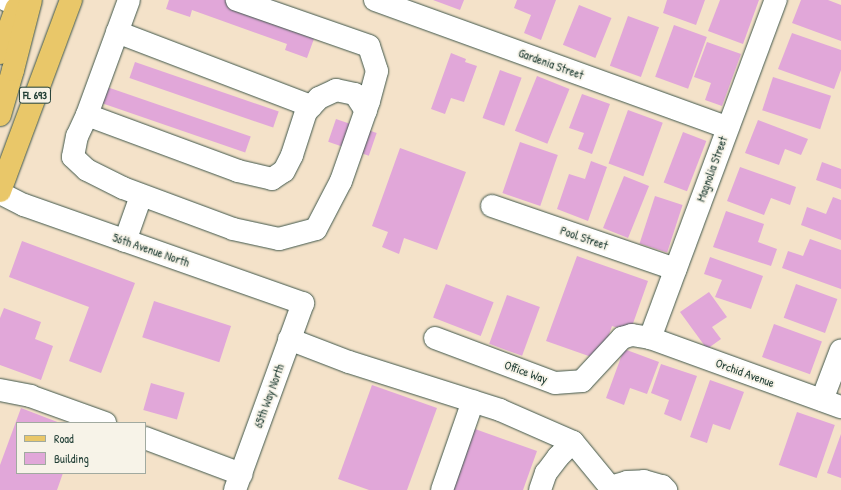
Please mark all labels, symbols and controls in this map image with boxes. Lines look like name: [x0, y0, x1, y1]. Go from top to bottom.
street label: Gardenia Street: [517, 46, 585, 82]
road number: FL 693: [18, 86, 52, 104]
street label: Magnolia Street: [693, 134, 731, 204]
street label: Pool Street: [558, 223, 610, 253]
street label: 56th Avenue North: [111, 230, 191, 270]
street label: Orchid Avenue: [714, 356, 776, 390]
street label: Office Way: [502, 358, 550, 386]
street label: 65th Way North: [251, 362, 287, 430]
legend: [16, 422, 146, 474]
text: Road: [54, 430, 74, 447]
text: Building: [54, 450, 89, 467]

